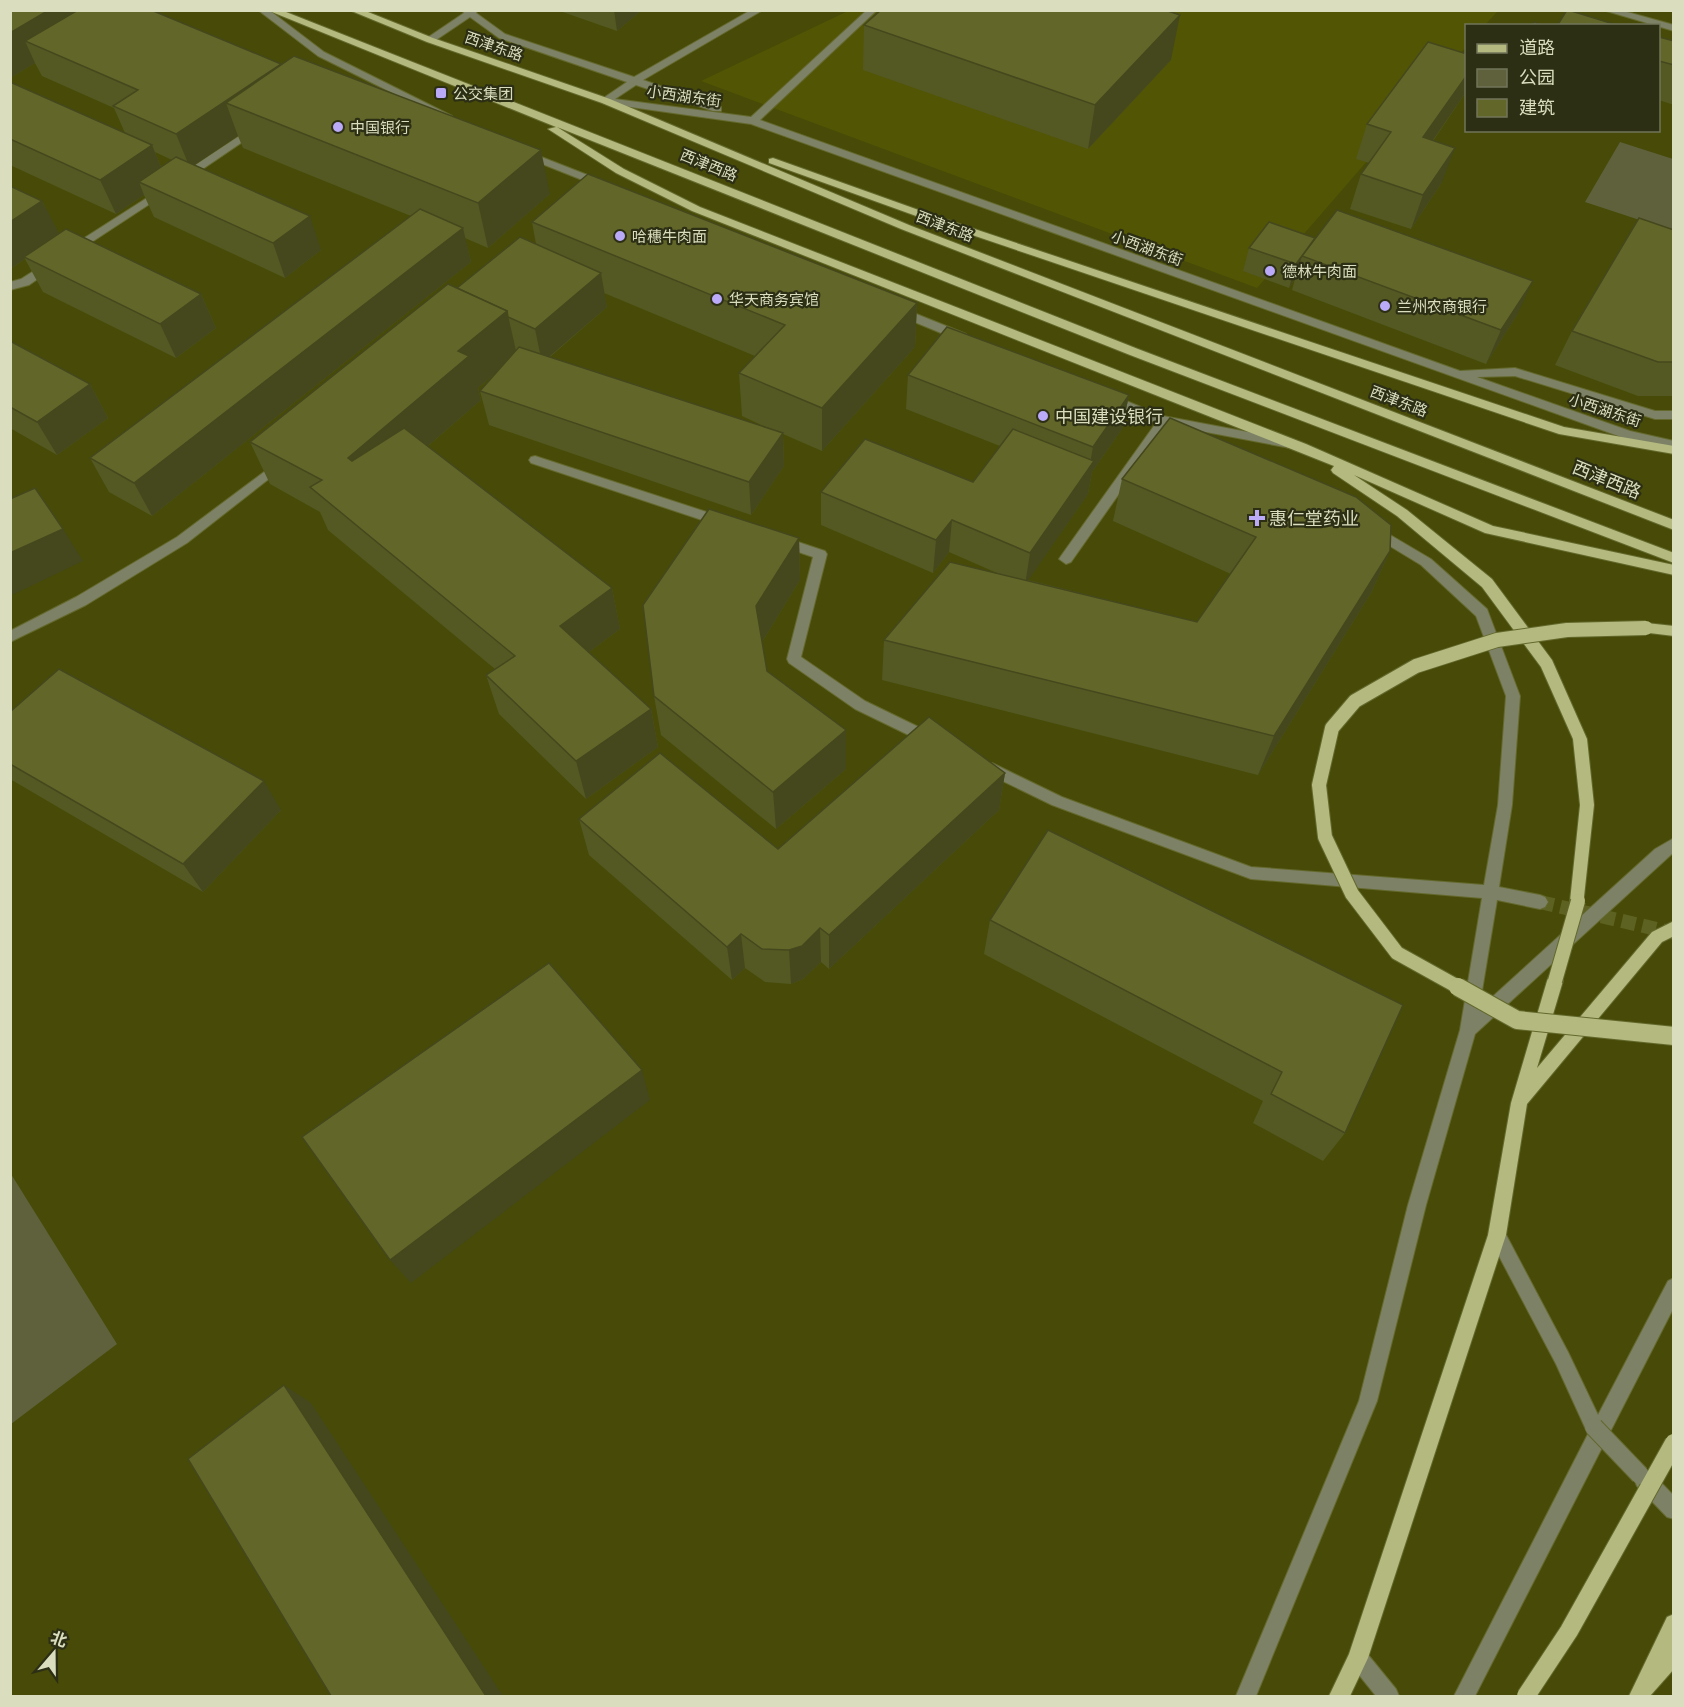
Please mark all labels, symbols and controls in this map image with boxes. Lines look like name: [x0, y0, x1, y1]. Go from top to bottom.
legend: [1465, 24, 1660, 132]
street label: 西津东路: [463, 28, 525, 64]
text: 道路: [1519, 37, 1555, 57]
text: 公园: [1519, 67, 1555, 87]
street label: 小西湖东街: [646, 82, 722, 110]
place label: 公交集团: [453, 85, 513, 102]
marker: 公交集团: [434, 86, 448, 100]
text: 建筑: [1519, 97, 1555, 117]
place label: 中国银行: [350, 119, 410, 136]
marker: 中国银行: [331, 120, 345, 134]
street label: 西津西路: [678, 146, 740, 184]
street label: 西津东路: [914, 207, 976, 245]
street label: 小西湖东街: [1109, 227, 1185, 269]
place label: 哈穗牛肉面: [632, 228, 707, 245]
marker: 哈穗牛肉面: [613, 229, 627, 243]
place label: 德林牛肉面: [1282, 263, 1357, 280]
marker: 德林牛肉面: [1263, 264, 1277, 278]
place label: 华天商务宾馆: [729, 291, 819, 308]
marker: 华天商务宾馆: [710, 292, 724, 306]
place label: 兰州农商银行: [1397, 298, 1487, 315]
marker: 兰州农商银行: [1378, 299, 1392, 313]
street label: 西津东路: [1368, 382, 1430, 420]
street label: 小西湖东街: [1567, 390, 1643, 430]
place label: 中国建设银行: [1055, 406, 1163, 426]
marker: 中国建设银行: [1036, 409, 1050, 423]
street label: 西津西路: [1570, 456, 1644, 502]
place label: 惠仁堂药业: [1269, 508, 1359, 528]
marker: 惠仁堂药业: [1250, 511, 1264, 525]
north arrow: [24, 1623, 84, 1683]
text: 北: [49, 1628, 70, 1650]

